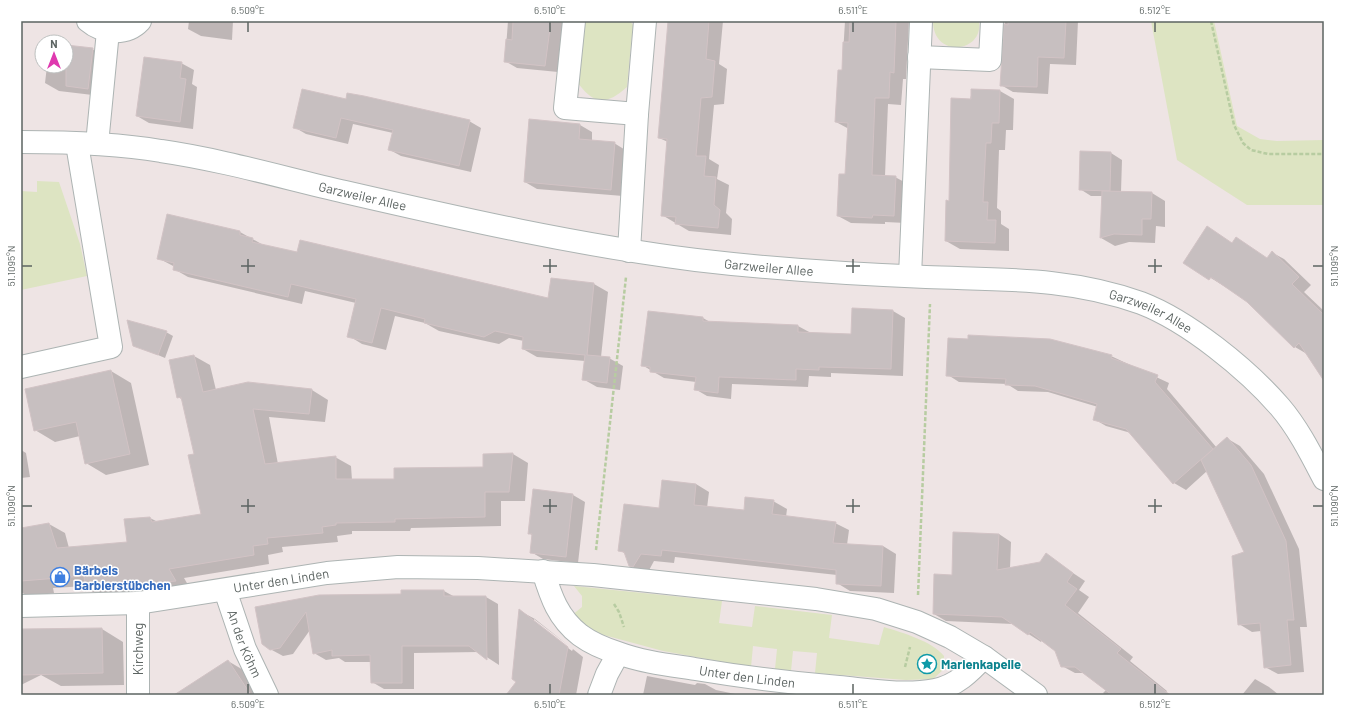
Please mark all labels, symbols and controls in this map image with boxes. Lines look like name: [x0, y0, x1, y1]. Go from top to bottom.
text: 6.509°E: [231, 4, 265, 16]
text: 6.510°E: [534, 4, 566, 16]
text: 6.511°E: [838, 4, 868, 16]
text: 6.512°E: [1139, 4, 1171, 16]
north arrow: [34, 34, 74, 74]
text: N: [50, 37, 58, 50]
street label: Garzweiler Allee: [317, 178, 408, 214]
text: 51.1095°N: [5, 245, 17, 287]
text: 51.1095°N: [1328, 245, 1340, 287]
street label: Garzweiler Allee: [723, 255, 814, 279]
street label: Garzweiler Allee: [1108, 286, 1195, 336]
text: 51.1090°N: [5, 485, 17, 527]
text: 51.1090°N: [1328, 485, 1340, 527]
place label: Bärbels Barbierstübchen: [74, 562, 171, 593]
street label: Unter den Linden: [232, 565, 330, 596]
shop icon: Bärbels Barbierstübchen: [49, 566, 71, 588]
street label: An der Köhm: [224, 608, 265, 680]
street label: Kirchweg: [130, 623, 146, 675]
place icon: Marienkapelle: [916, 653, 938, 675]
place label: Marienkapelle: [941, 656, 1021, 672]
street label: Unter den Linden: [698, 662, 796, 691]
text: 6.509°E: [231, 698, 265, 710]
text: 6.510°E: [534, 698, 566, 710]
text: 6.511°E: [838, 698, 868, 710]
text: 6.512°E: [1139, 698, 1171, 710]

